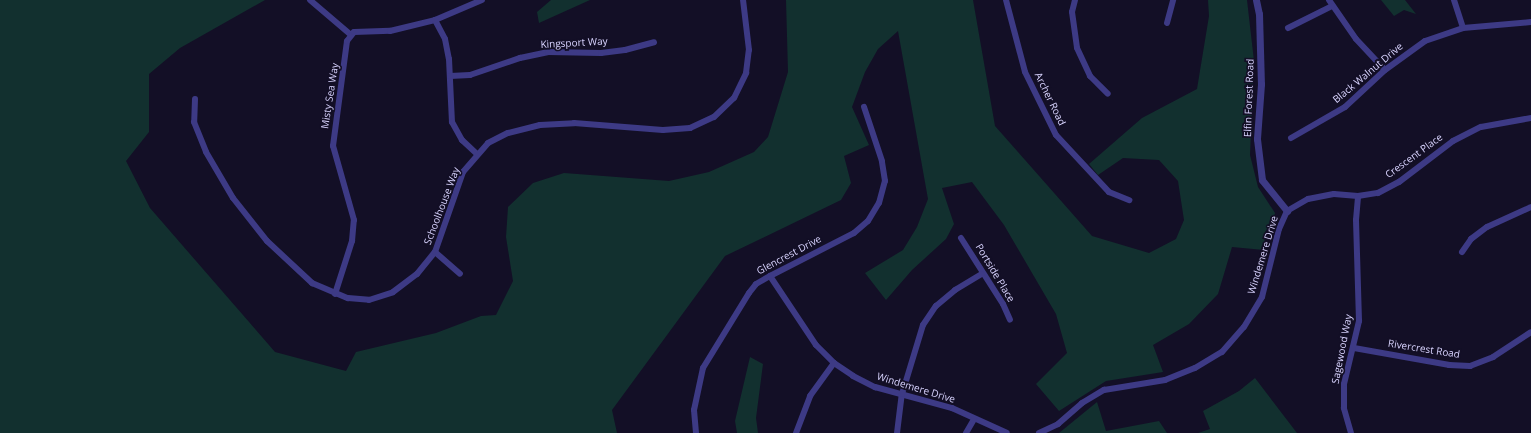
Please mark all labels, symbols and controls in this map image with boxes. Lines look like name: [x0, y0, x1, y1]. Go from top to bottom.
street label: Kingsport Way: [540, 35, 608, 51]
street label: Black Walnut Drive: [1331, 40, 1405, 106]
street label: Elfin Forest Road: [1242, 59, 1256, 137]
street label: Misty Sea Way: [319, 62, 341, 130]
street label: Archer Road: [1032, 71, 1068, 127]
street label: Crescent Place: [1383, 131, 1445, 181]
street label: Schoolhouse Way: [422, 166, 462, 246]
street label: Windemere Drive: [1245, 214, 1281, 296]
street label: Glencrest Drive: [755, 233, 823, 277]
street label: Portside Place: [973, 242, 1017, 304]
street label: Sagewood Way: [1329, 313, 1355, 385]
street label: Rivercrest Road: [1387, 337, 1461, 361]
street label: Windemere Drive: [875, 370, 957, 406]

